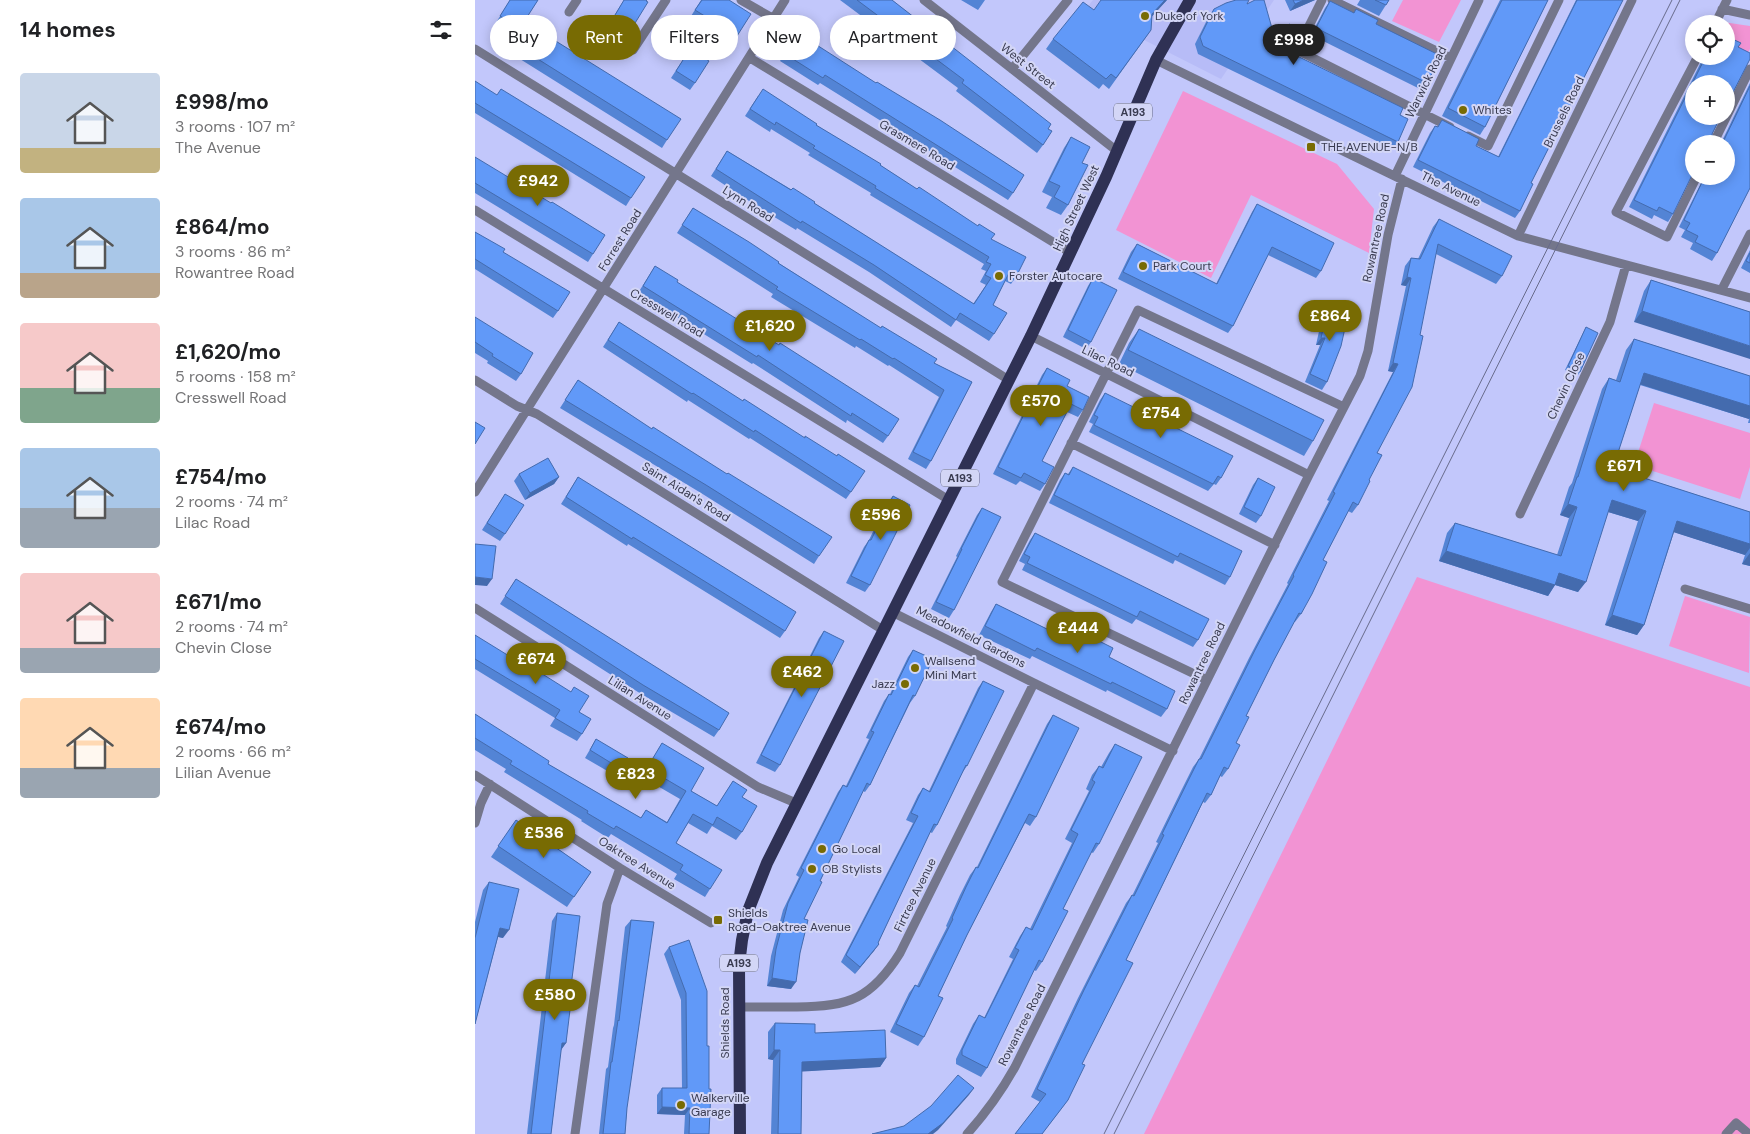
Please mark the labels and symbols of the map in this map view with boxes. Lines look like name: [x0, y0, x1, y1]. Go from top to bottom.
place label: Duke of York: [1155, 8, 1224, 24]
marker: Duke of York: [1139, 10, 1151, 22]
pin: £998: [1264, 23, 1324, 66]
street label: West Street: [997, 40, 1059, 93]
street label: Warwick Road: [1402, 43, 1450, 121]
street label: Brussels Road: [1540, 74, 1588, 150]
place label: Whites: [1473, 102, 1512, 118]
road number: A193: [1114, 104, 1152, 120]
marker: Whites: [1457, 104, 1469, 116]
street label: Grasmere Road: [876, 116, 958, 174]
place label: THE AVENUE-N/B: [1321, 139, 1418, 155]
marker: THE AVENUE-N/B: [1305, 141, 1317, 153]
street label: High Street West: [1049, 162, 1103, 254]
pin: £942: [508, 164, 568, 207]
street label: The Avenue: [1419, 168, 1484, 210]
street label: Lynn Road: [720, 182, 776, 226]
street label: Rowantree Road: [1359, 192, 1393, 284]
street label: Forrest Road: [595, 206, 645, 274]
place label: Park Court: [1153, 258, 1212, 274]
marker: Park Court: [1137, 260, 1149, 272]
place label: Forster Autocare: [1009, 268, 1102, 284]
marker: Forster Autocare: [993, 270, 1005, 282]
street label: Cresswell Road: [627, 285, 707, 341]
pin: £864: [1300, 300, 1360, 342]
pin: £1,620: [729, 310, 811, 352]
street label: Lilac Road: [1079, 341, 1137, 381]
street label: Chevin Close: [1543, 350, 1589, 422]
pin: £570: [1011, 384, 1071, 427]
pin: £754: [1131, 396, 1191, 439]
pin: £671: [1594, 450, 1654, 492]
street label: Saint Aidan's Road: [639, 458, 733, 526]
road number: A193: [941, 469, 979, 486]
pin: £596: [851, 498, 911, 541]
street label: Meadowfield Gardens: [913, 602, 1029, 672]
pin: £444: [1048, 612, 1108, 654]
street label: Rowantree Road: [1175, 619, 1229, 707]
pin: £674: [506, 642, 566, 685]
place label: Wallsend Mini Mart: [925, 653, 977, 683]
pin: £462: [772, 656, 832, 698]
marker: Wallsend Mini Mart: [909, 662, 921, 674]
street label: Lilian Avenue: [605, 672, 675, 724]
place label: Jazz: [871, 676, 895, 692]
marker: Jazz: [899, 678, 911, 690]
pin: £823: [606, 758, 666, 800]
pin: £536: [514, 816, 574, 859]
street label: Oaktree Avenue: [595, 833, 679, 893]
place label: Go Local: [832, 841, 881, 857]
marker: Go Local: [816, 843, 828, 855]
street label: Firtree Avenue: [890, 855, 940, 935]
place label: OB Stylists: [822, 861, 882, 877]
marker: OB Stylists: [806, 863, 818, 875]
place label: Shields Road-Oaktree Avenue: [728, 905, 851, 935]
marker: Shields Road-Oaktree Avenue: [712, 914, 724, 926]
road number: A193: [720, 954, 758, 971]
pin: £580: [525, 978, 585, 1021]
street label: Rowantree Road: [995, 981, 1049, 1069]
street label: Shields Road: [717, 988, 733, 1058]
place label: Walkerville Garage: [691, 1090, 750, 1120]
marker: Walkerville Garage: [675, 1099, 687, 1111]

